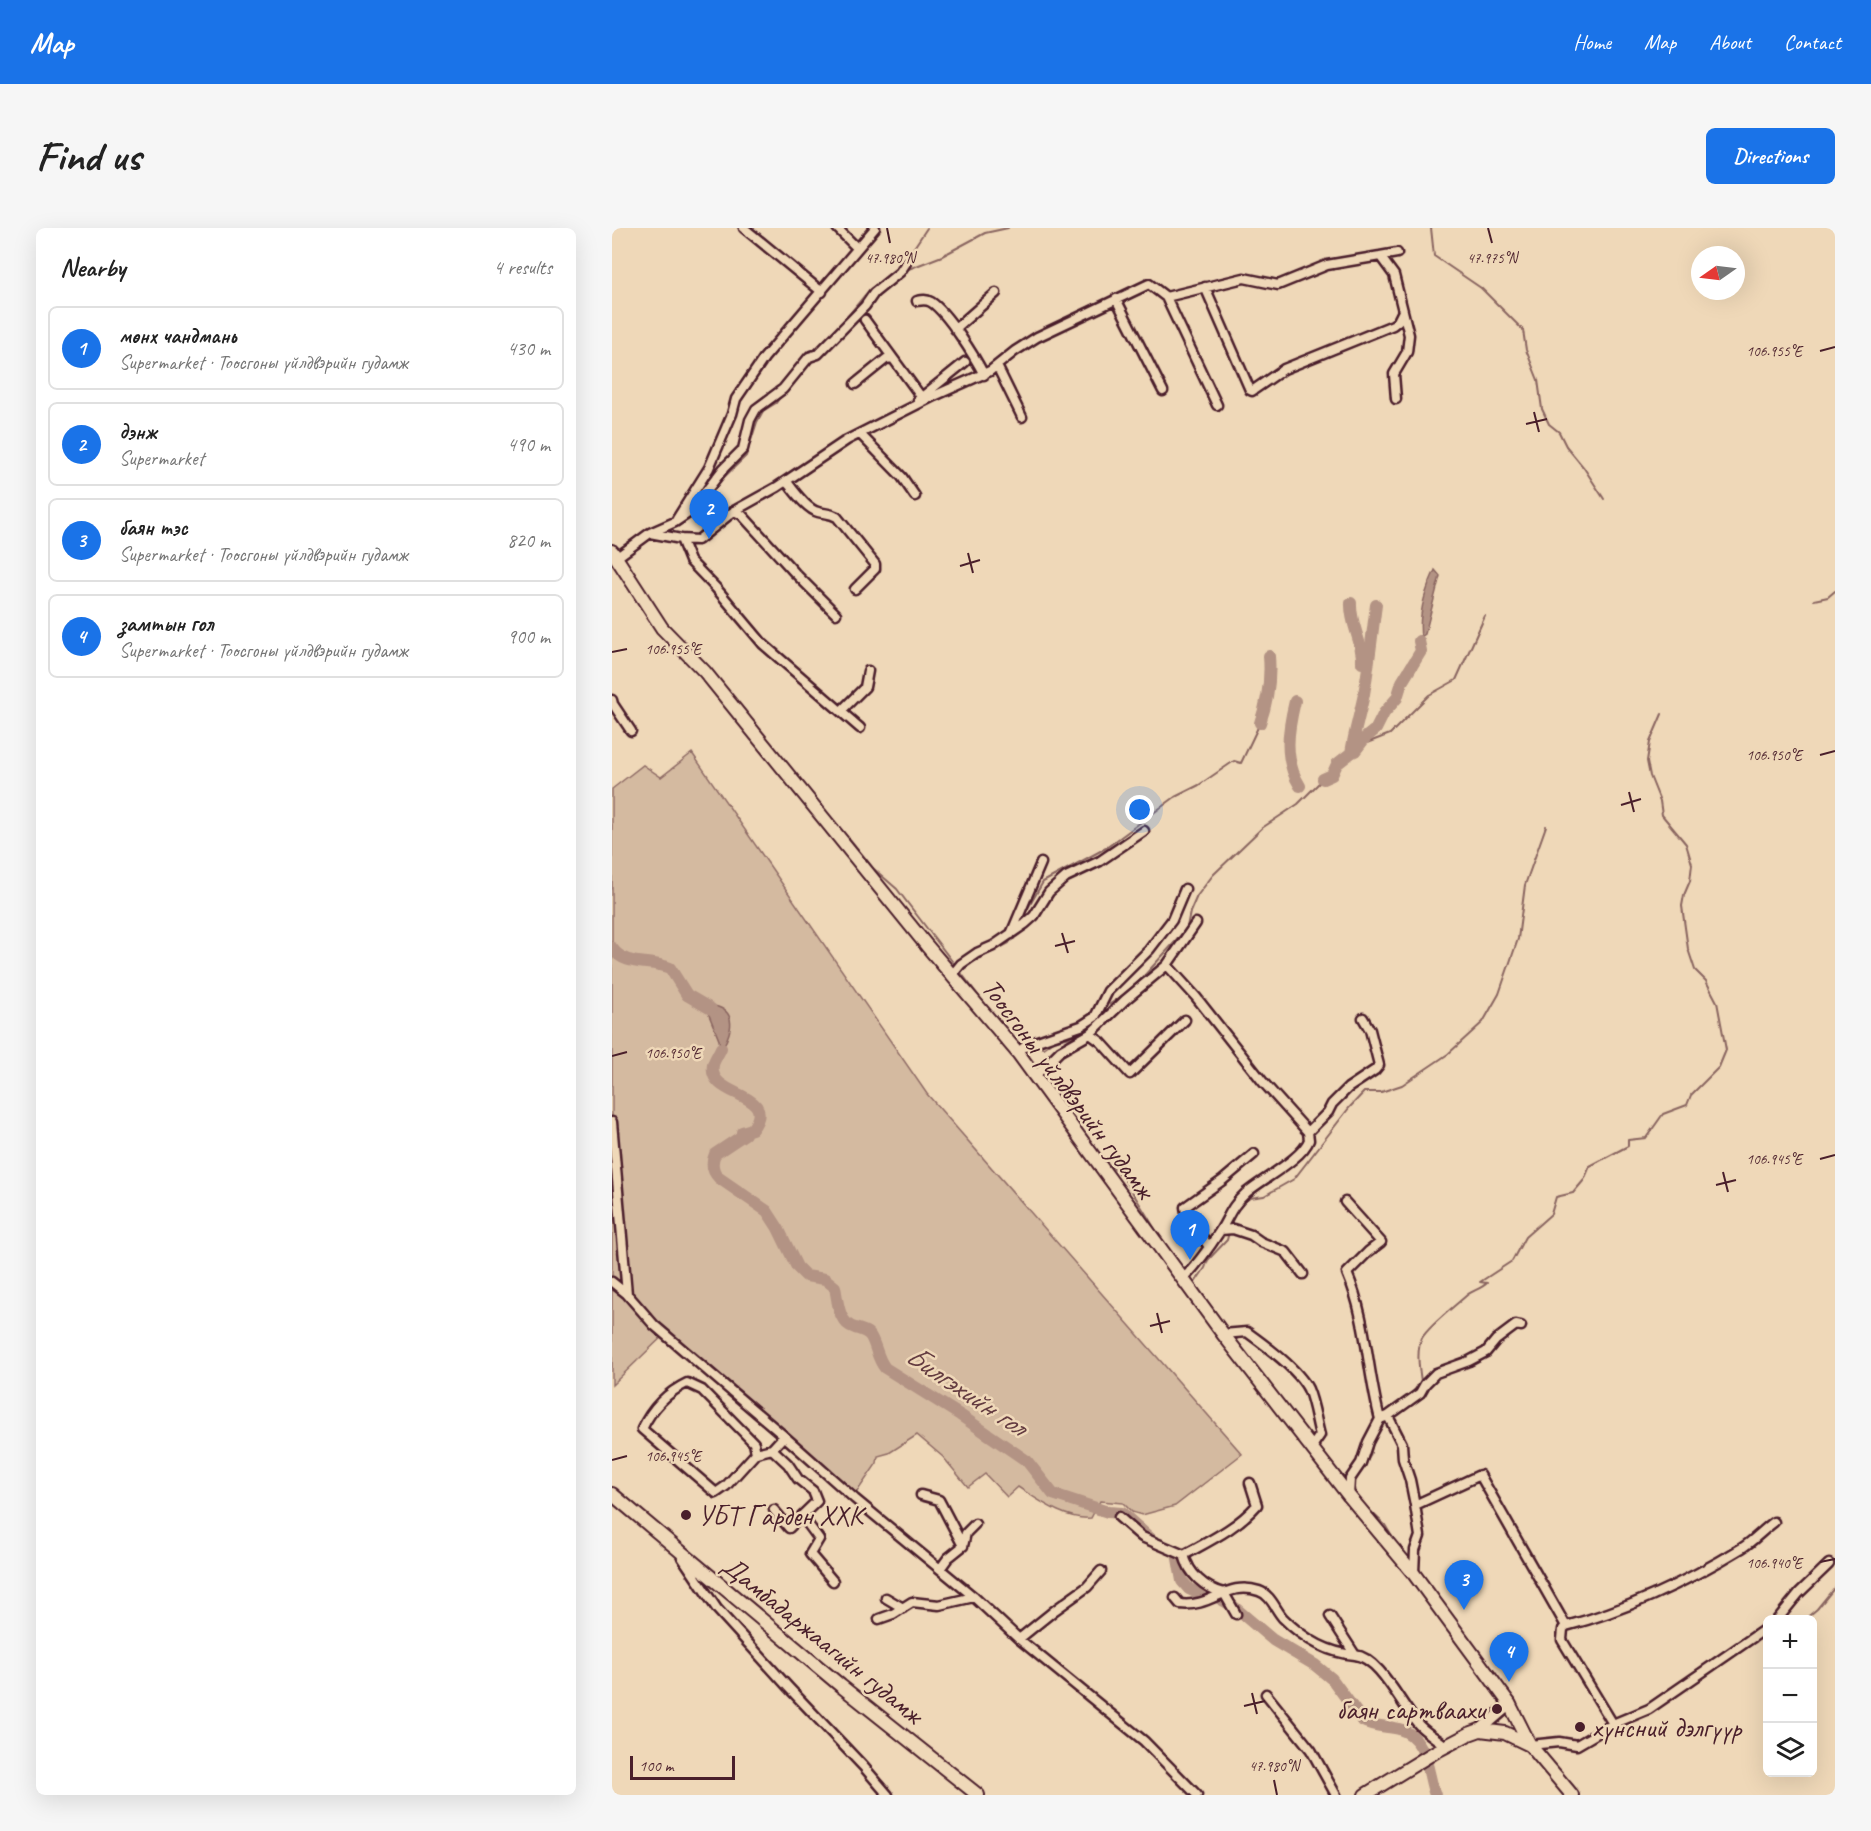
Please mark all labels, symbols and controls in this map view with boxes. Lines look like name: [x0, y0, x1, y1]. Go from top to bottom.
text: Map: [30, 25, 73, 60]
text: Home: [1573, 29, 1611, 55]
text: Map: [1644, 29, 1676, 55]
text: About: [1709, 29, 1751, 55]
text: Contact: [1784, 29, 1841, 55]
button: Directions: [1706, 128, 1835, 184]
text: Find us: [36, 130, 141, 183]
north arrow: [1691, 246, 1745, 300]
text: 47.980°N: [865, 249, 918, 268]
text: 47.975°N: [1467, 249, 1520, 268]
text: Nearby: [60, 251, 125, 284]
text: 4 results: [493, 255, 552, 280]
text: мөнх чандмань: [119, 322, 236, 350]
text: 1: [77, 336, 86, 361]
text: 430 m: [507, 336, 550, 361]
text: 106.955°E: [1746, 342, 1804, 361]
text: Supermarket · Тоосгоны үйлдвэрийн гудамж: [119, 350, 408, 375]
text: дэнж: [119, 418, 157, 446]
text: 2: [77, 432, 86, 457]
text: 490 m: [507, 432, 550, 457]
text: Supermarket: [119, 446, 204, 471]
pin: 2: [690, 490, 728, 539]
text: баян тэс: [119, 514, 187, 542]
text: 3: [77, 528, 86, 553]
text: 820 m: [507, 528, 550, 553]
text: Supermarket · Тоосгоны үйлдвэрийн гудамж: [119, 542, 408, 567]
text: замтын гол: [119, 610, 214, 638]
text: 4: [77, 624, 86, 649]
text: 900 m: [507, 624, 550, 649]
text: Supermarket · Тоосгоны үйлдвэрийн гудамж: [119, 638, 408, 663]
text: 106.955°E: [645, 640, 703, 659]
text: 106.950°E: [1746, 746, 1804, 765]
your location: [1125, 795, 1154, 824]
street label: Тоосгоны үйлдвэрийн гудамж: [974, 971, 1164, 1207]
text: 106.950°E: [645, 1044, 703, 1063]
text: 106.945°E: [1746, 1150, 1804, 1169]
pin: 1: [1170, 1210, 1210, 1260]
water label: Билгэхийн гол: [899, 1336, 1037, 1446]
text: 106.945°E: [645, 1447, 703, 1466]
place label: УБТ Гарден ХХК: [698, 1498, 867, 1533]
marker: УБТ Гарден ХХК: [679, 1508, 693, 1522]
street label: Дамбадаржаагийн гудамж: [715, 1547, 932, 1733]
text: 106.940°E: [1746, 1554, 1804, 1573]
pin: 3: [1444, 1560, 1484, 1610]
map controls: [1763, 1615, 1817, 1777]
button: +: [1763, 1615, 1817, 1669]
pin: 4: [1490, 1632, 1528, 1682]
button: −: [1763, 1669, 1817, 1723]
place label: баян сартваахи: [1336, 1692, 1488, 1727]
marker: баян сартваахи: [1490, 1702, 1504, 1716]
place label: хүнсний дэлгүүр: [1592, 1710, 1743, 1745]
marker: хүнсний дэлгүүр: [1573, 1720, 1587, 1734]
button: layers: [1763, 1723, 1817, 1777]
scale bar: [630, 1753, 735, 1780]
text: 100 m: [639, 1756, 673, 1776]
text: 47.980°N: [1249, 1757, 1302, 1776]

